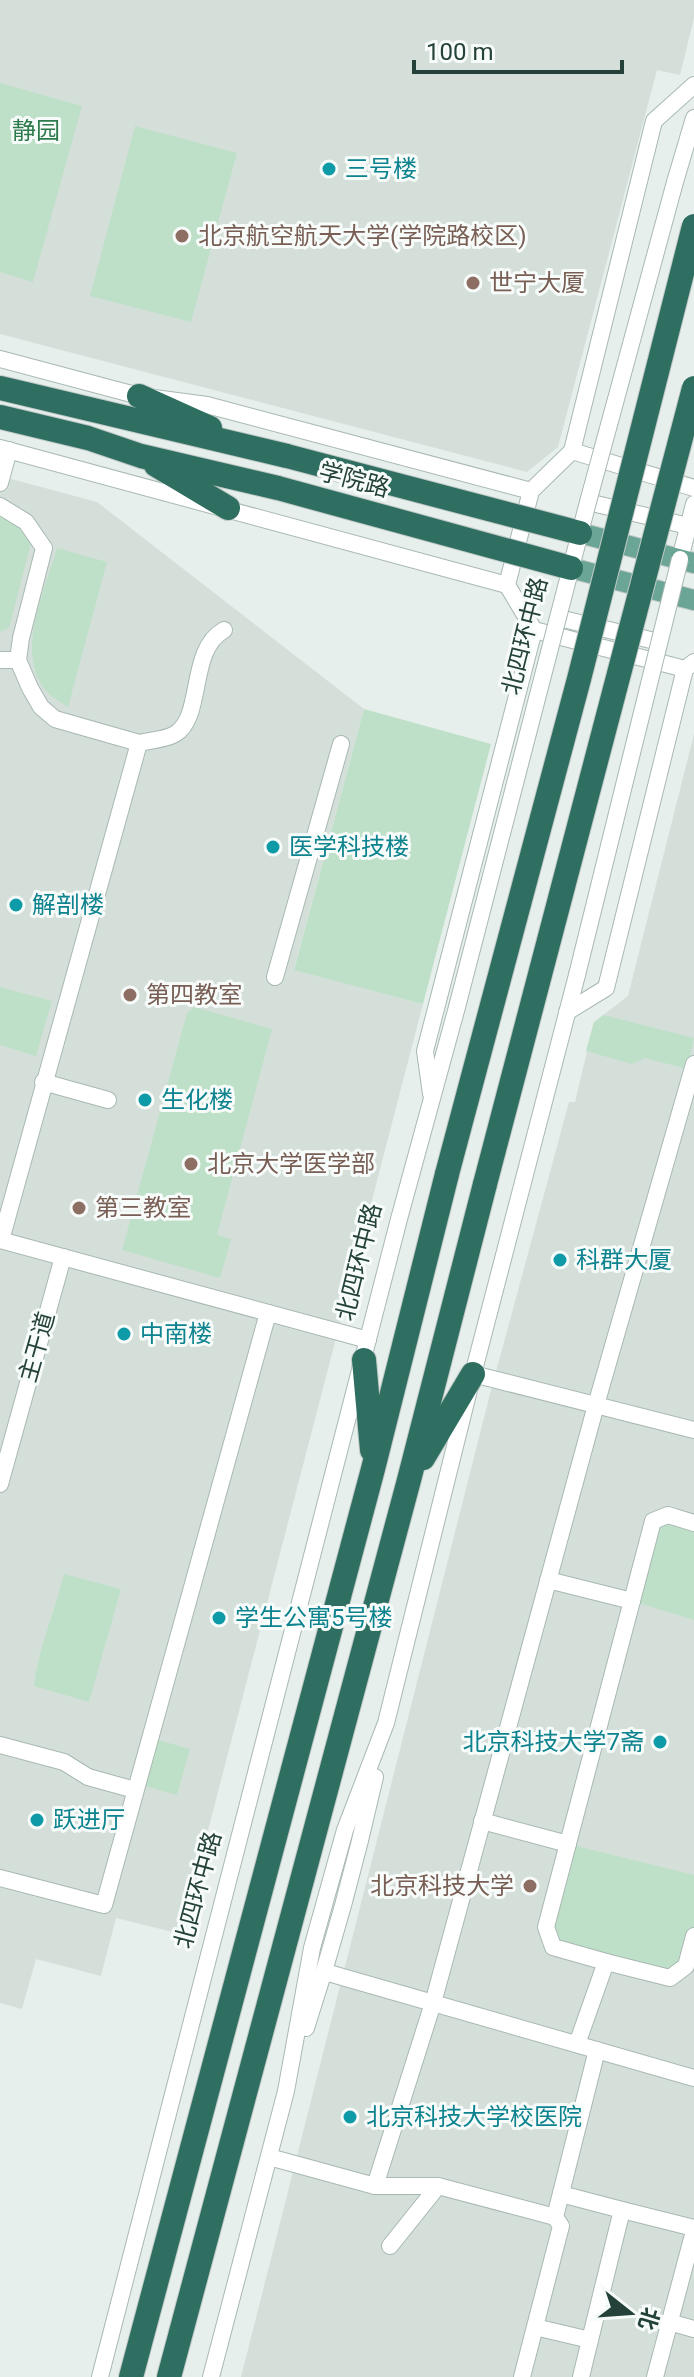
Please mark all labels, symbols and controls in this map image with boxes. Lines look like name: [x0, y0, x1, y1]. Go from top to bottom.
scale bar: [414, 24, 622, 74]
text: 100 m: [426, 38, 493, 66]
park label: 静园: [12, 117, 60, 145]
place label: 三号楼: [345, 155, 417, 183]
marker: 三号楼: [320, 160, 338, 178]
place label: 北京航空航天大学(学院路校区): [198, 222, 527, 250]
marker: 北京航空航天大学(学院路校区): [173, 227, 191, 245]
place label: 世宁大厦: [489, 269, 585, 297]
marker: 世宁大厦: [464, 274, 482, 292]
street label: 学院路: [316, 457, 392, 503]
street label: 北四环中路: [497, 574, 553, 698]
place label: 医学科技楼: [289, 833, 409, 861]
marker: 医学科技楼: [264, 838, 282, 856]
place label: 解剖楼: [32, 891, 104, 919]
marker: 解剖楼: [7, 896, 25, 914]
place label: 第四教室: [146, 981, 242, 1009]
marker: 第四教室: [121, 986, 139, 1004]
place label: 生化楼: [161, 1086, 233, 1114]
marker: 生化楼: [136, 1091, 154, 1109]
place label: 北京大学医学部: [207, 1150, 375, 1178]
marker: 北京大学医学部: [182, 1155, 200, 1173]
place label: 第三教室: [95, 1194, 191, 1222]
marker: 第三教室: [70, 1199, 88, 1217]
street label: 北四环中路: [331, 1200, 387, 1324]
place label: 科群大厦: [576, 1246, 672, 1274]
marker: 科群大厦: [551, 1251, 569, 1269]
street label: 主干道: [14, 1309, 60, 1385]
place label: 中南楼: [140, 1320, 212, 1348]
marker: 中南楼: [115, 1325, 133, 1343]
place label: 学生公寓5号楼: [235, 1604, 393, 1632]
marker: 学生公寓5号楼: [210, 1609, 228, 1627]
place label: 北京科技大学7斋: [463, 1728, 644, 1756]
marker: 北京科技大学7斋: [651, 1733, 669, 1751]
place label: 跃进厅: [53, 1806, 125, 1834]
marker: 跃进厅: [28, 1811, 46, 1829]
street label: 北四环中路: [169, 1828, 227, 1952]
place label: 北京科技大学: [370, 1872, 514, 1900]
marker: 北京科技大学: [521, 1877, 539, 1895]
place label: 北京科技大学校医院: [366, 2103, 582, 2131]
marker: 北京科技大学校医院: [341, 2108, 359, 2126]
north arrow: [590, 2273, 670, 2353]
text: 北: [633, 2305, 664, 2333]

